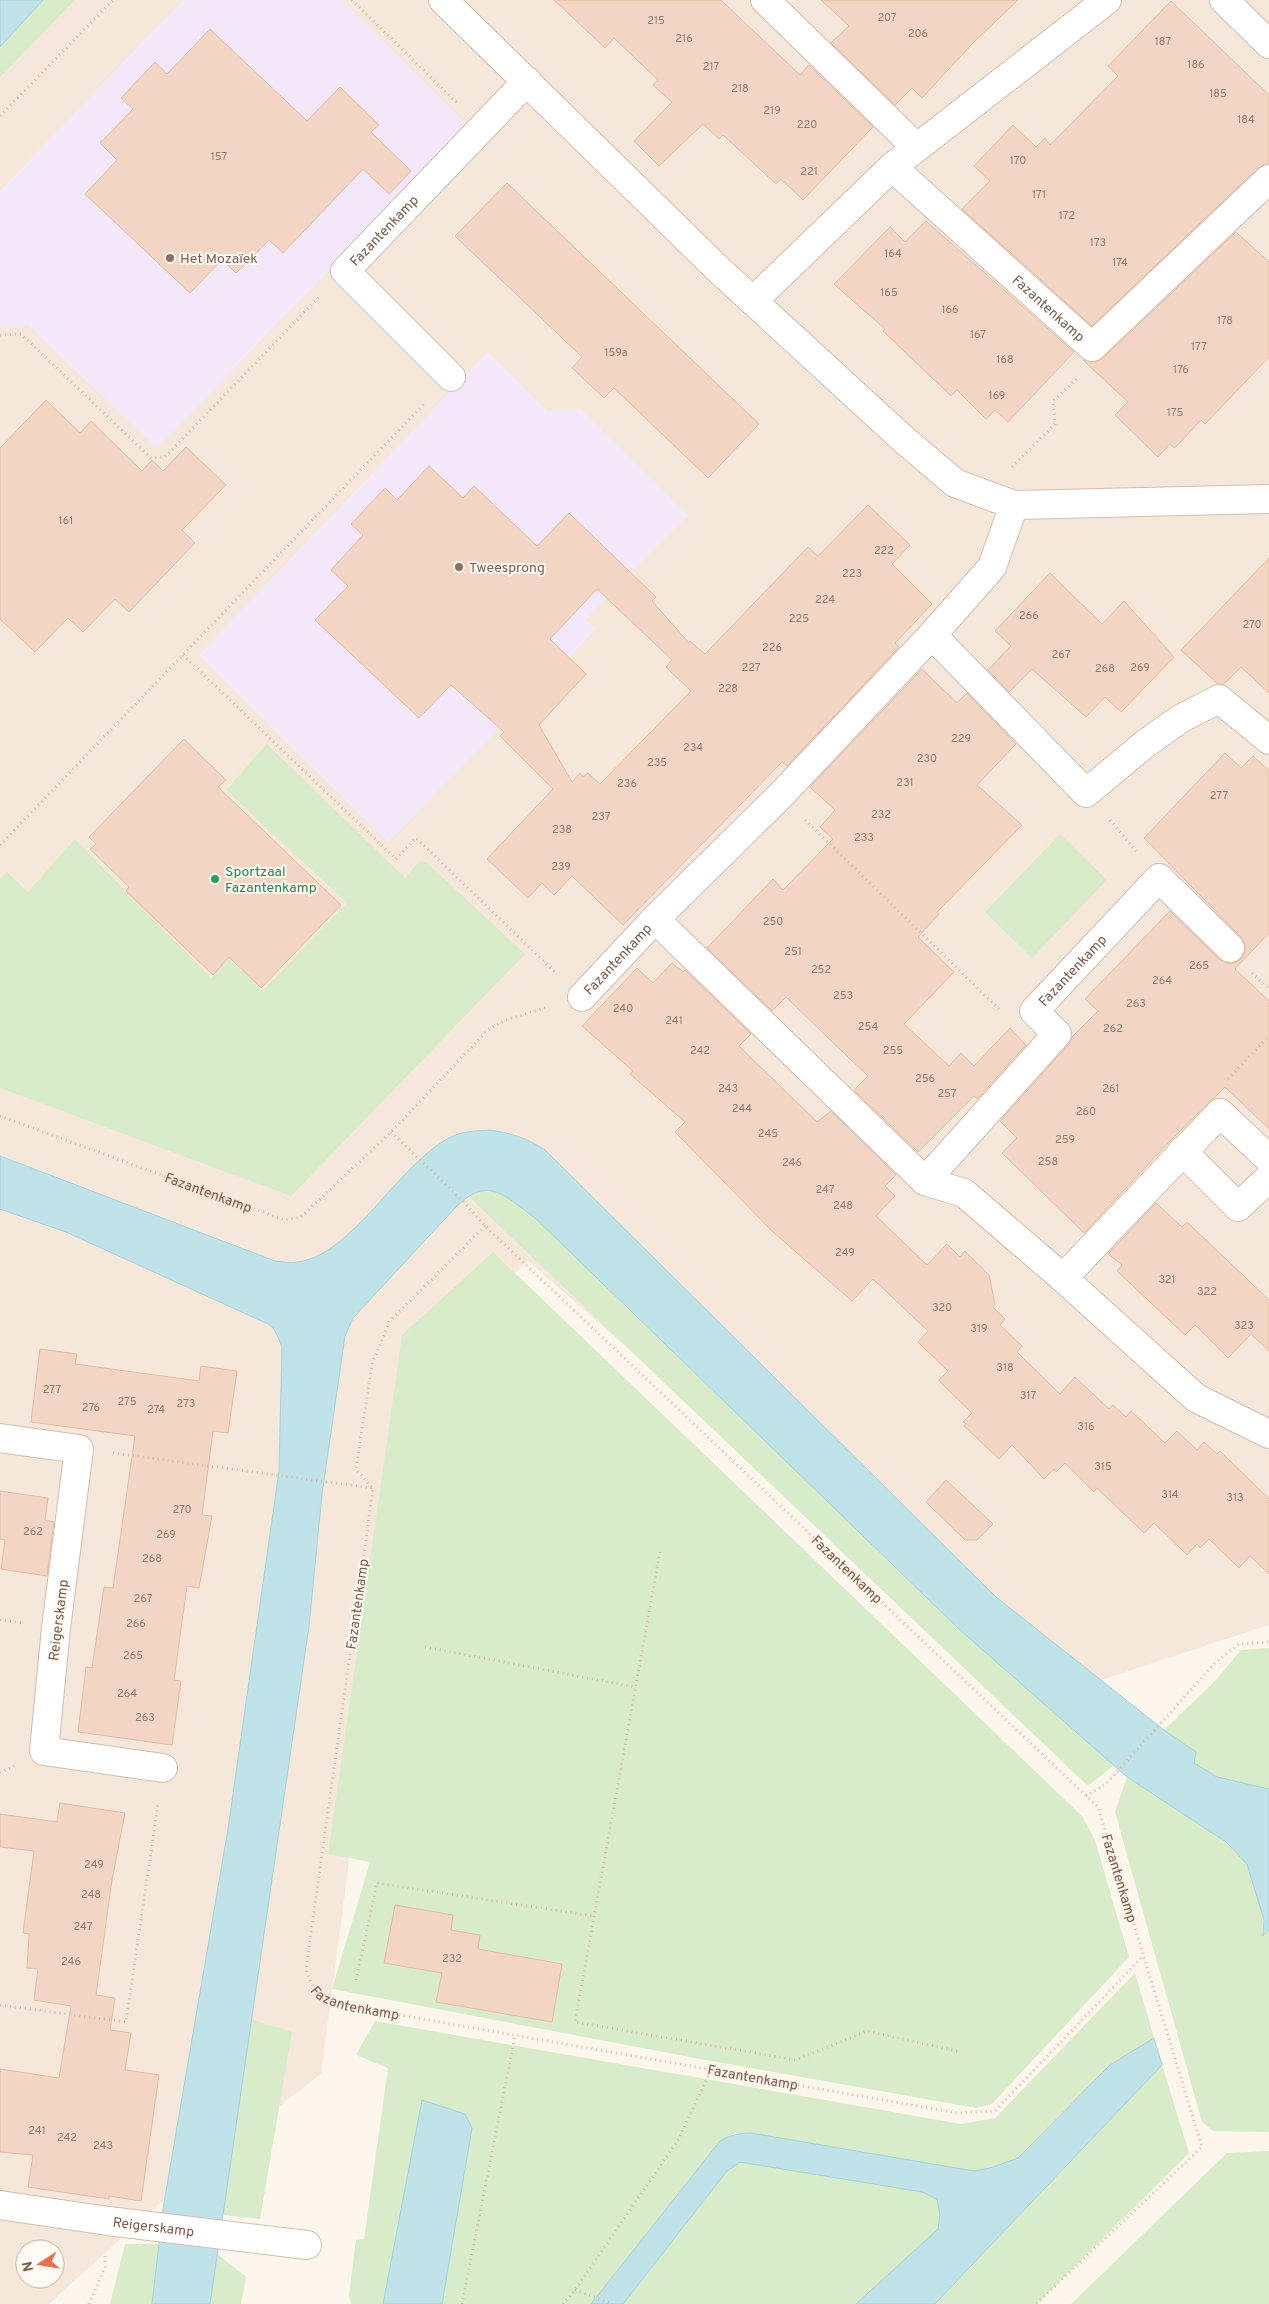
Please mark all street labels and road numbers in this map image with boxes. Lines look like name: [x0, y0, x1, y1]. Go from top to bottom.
street label: Fazantenkamp: [347, 192, 423, 271]
street label: Fazantenkamp: [1008, 272, 1088, 346]
street label: Fazantenkamp: [581, 921, 656, 999]
street label: Fazantenkamp: [1036, 932, 1111, 1011]
street label: Fazantenkamp: [162, 1170, 254, 1218]
street label: Fazantenkamp: [807, 1533, 885, 1608]
street label: Fazantenkamp: [344, 1558, 373, 1651]
street label: Reigerskamp: [46, 1578, 73, 1662]
street label: Fazantenkamp: [1097, 1832, 1140, 1925]
street label: Fazantenkamp: [306, 1983, 400, 2025]
street label: Fazantenkamp: [706, 2062, 799, 2095]
street label: Reigerskamp: [112, 2215, 195, 2241]

